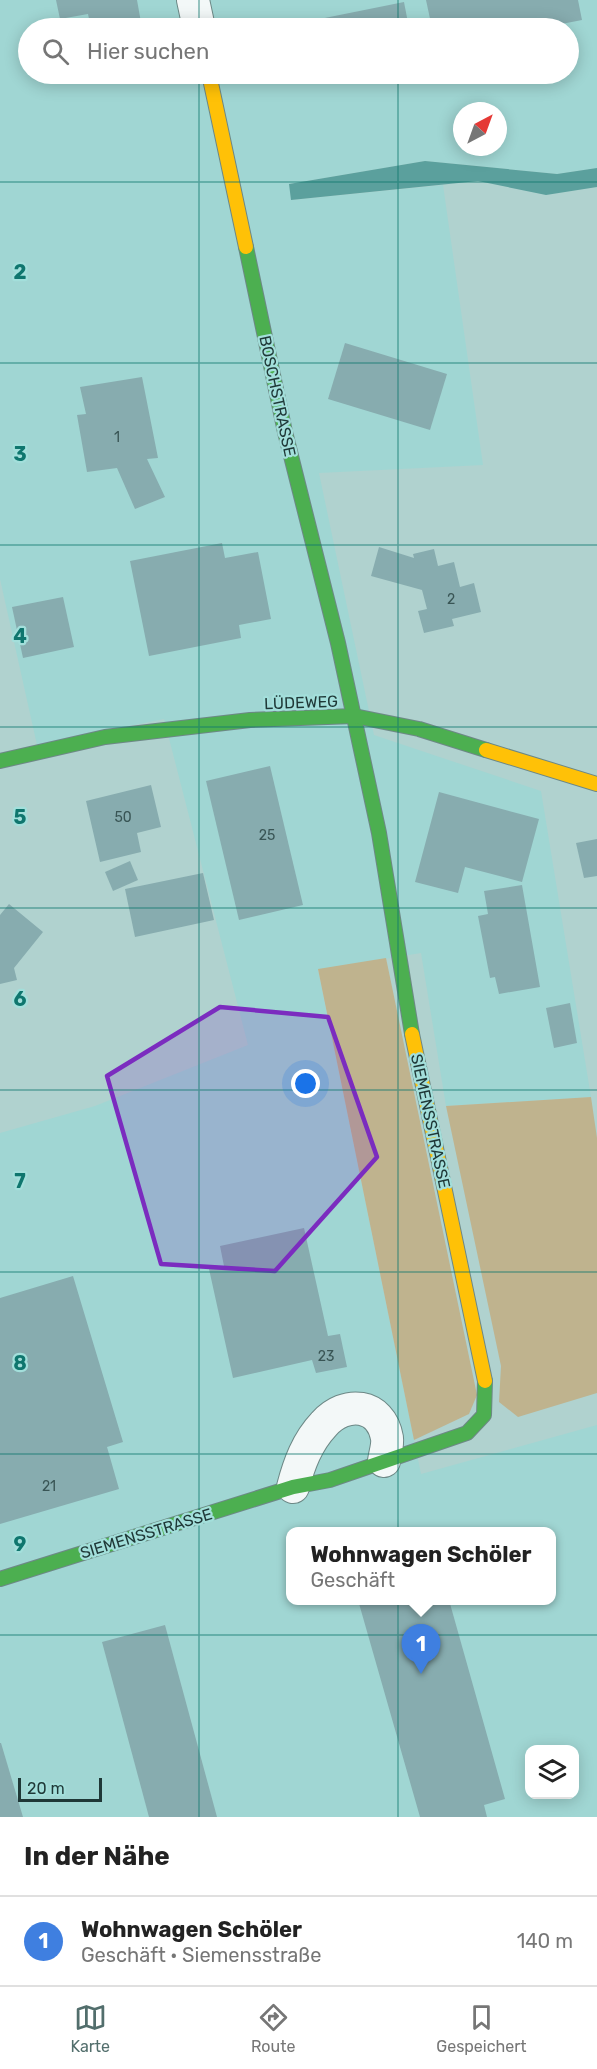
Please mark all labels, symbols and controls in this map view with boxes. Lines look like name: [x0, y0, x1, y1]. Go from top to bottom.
search box: [18, 18, 579, 84]
icon: search: [39, 35, 72, 68]
text: Hier suchen: [87, 38, 209, 65]
north arrow: [453, 102, 507, 156]
text: 2: [14, 260, 27, 284]
street label: BOSCHSTRASSE: [255, 334, 300, 458]
house number: 1: [114, 429, 120, 446]
text: 3: [13, 442, 27, 466]
house number: 2: [447, 591, 455, 608]
text: 4: [13, 624, 27, 648]
street label: LÜDEWEG: [264, 692, 338, 713]
text: 5: [14, 805, 27, 829]
house number: 50: [114, 809, 132, 826]
house number: 25: [259, 827, 275, 844]
text: 6: [13, 987, 27, 1011]
street label: SIEMENSSTRASSE: [407, 1052, 454, 1190]
your location: [291, 1069, 320, 1098]
text: 7: [14, 1169, 26, 1193]
house number: 23: [318, 1348, 334, 1365]
text: 8: [13, 1351, 27, 1375]
house number: 21: [42, 1478, 56, 1495]
street label: SIEMENSSTRASSE: [78, 1504, 215, 1563]
popup: [286, 1527, 556, 1605]
text: 9: [14, 1532, 27, 1556]
text: Wohnwagen Schöler: [310, 1541, 532, 1568]
text: Geschäft: [310, 1568, 395, 1592]
pin: 1: [402, 1624, 440, 1674]
map controls: [525, 1745, 579, 1799]
button: layers: [525, 1745, 579, 1799]
scale bar: [18, 1775, 102, 1802]
text: 20 m: [27, 1779, 65, 1798]
text: In der Nähe: [24, 1841, 170, 1872]
text: Wohnwagen Schöler: [81, 1916, 302, 1943]
text: 1: [39, 1929, 48, 1953]
text: 140 m: [517, 1929, 573, 1953]
text: Geschäft · Siemensstraße: [81, 1943, 321, 1967]
tab: Karte: [70, 2001, 110, 2056]
tab: Route: [251, 2001, 295, 2056]
tab: Gespeichert: [436, 2001, 527, 2056]

